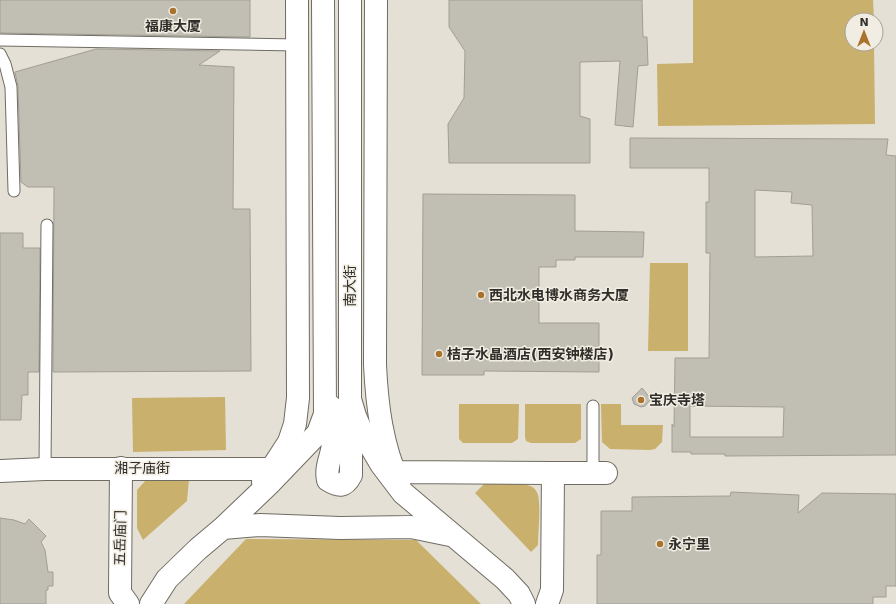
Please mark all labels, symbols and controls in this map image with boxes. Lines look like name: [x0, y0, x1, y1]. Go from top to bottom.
marker: 福康大厦: [168, 6, 178, 16]
north arrow: [844, 12, 884, 52]
text: N: [859, 16, 869, 29]
place label: 福康大厦: [145, 18, 201, 34]
street label: 南大街: [342, 265, 358, 307]
place label: 西北水电博水商务大厦: [489, 287, 629, 303]
marker: 西北水电博水商务大厦: [476, 290, 486, 300]
place label: 桔子水晶酒店(西安钟楼店): [447, 346, 614, 362]
marker: 桔子水晶酒店(西安钟楼店): [434, 349, 444, 359]
place label: 宝庆寺塔: [649, 392, 705, 408]
marker: 宝庆寺塔: [636, 395, 646, 405]
street label: 湘子庙街: [114, 460, 170, 476]
street label: 五岳庙门: [112, 510, 128, 566]
place label: 永宁里: [668, 536, 710, 552]
marker: 永宁里: [655, 539, 665, 549]

